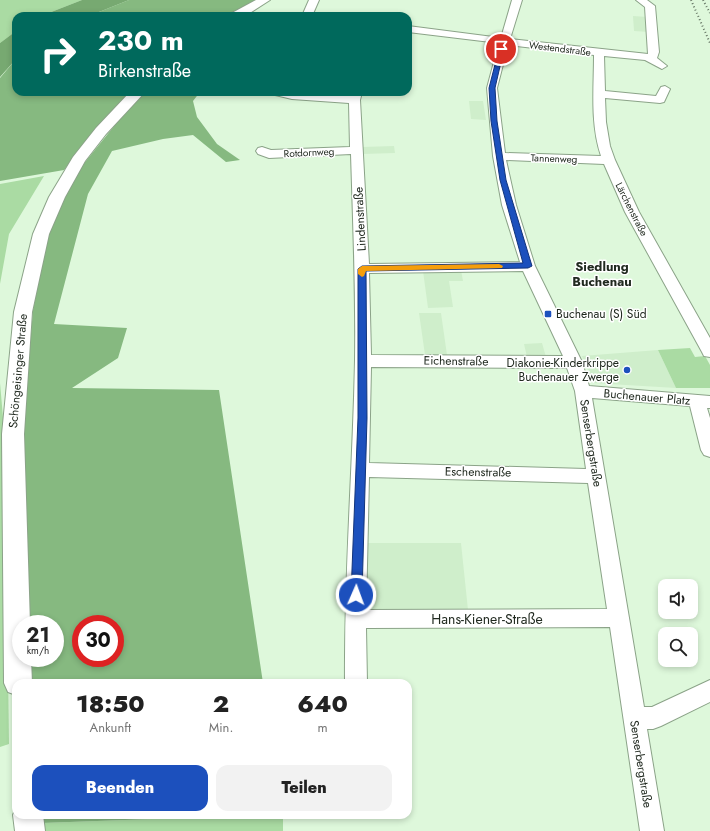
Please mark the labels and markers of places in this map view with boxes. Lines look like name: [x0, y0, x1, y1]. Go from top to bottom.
pin: [484, 32, 518, 66]
place label: Buchenau (S) Süd: [556, 305, 647, 323]
marker: Buchenau (S) Süd: [543, 309, 553, 319]
place label: Diakonie-Kinderkrippe Buchenauer Zwerge: [506, 354, 619, 386]
marker: Diakonie-Kinderkrippe Buchenauer Zwerge: [622, 365, 632, 375]

